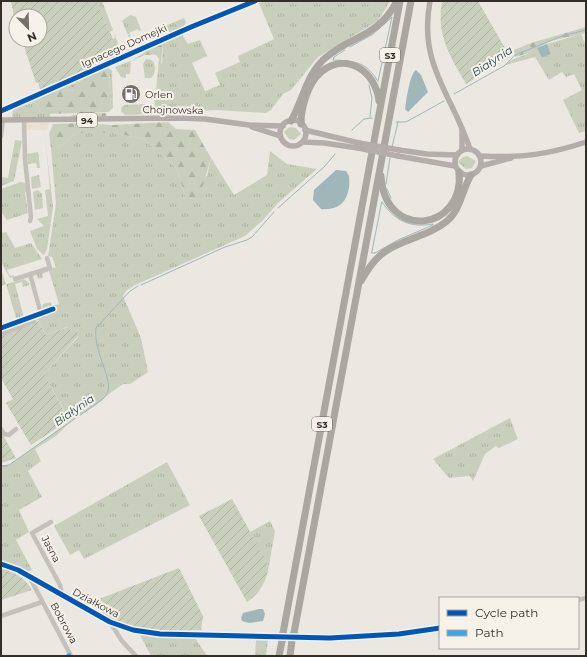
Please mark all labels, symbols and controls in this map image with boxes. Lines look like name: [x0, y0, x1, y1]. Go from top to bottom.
north arrow: [8, 8, 48, 48]
street label: Ignacego Domejki: [79, 21, 169, 71]
text: N: [25, 29, 39, 45]
water label: Białynia: [469, 43, 515, 79]
road number: S3: [380, 48, 400, 62]
fuel station icon: Orlen: [120, 83, 142, 105]
place label: Orlen: [145, 88, 173, 101]
street label: Chojnowska: [142, 103, 204, 117]
road number: 94: [77, 113, 97, 127]
water label: Białynia: [51, 391, 97, 429]
road number: S3: [312, 417, 332, 431]
street label: Jasna: [38, 533, 63, 565]
street label: Działkowa: [70, 585, 122, 621]
legend: [439, 597, 579, 649]
street label: Bobrowa: [48, 600, 80, 646]
text: Cycle path: [475, 605, 538, 620]
text: Path: [475, 625, 504, 640]

